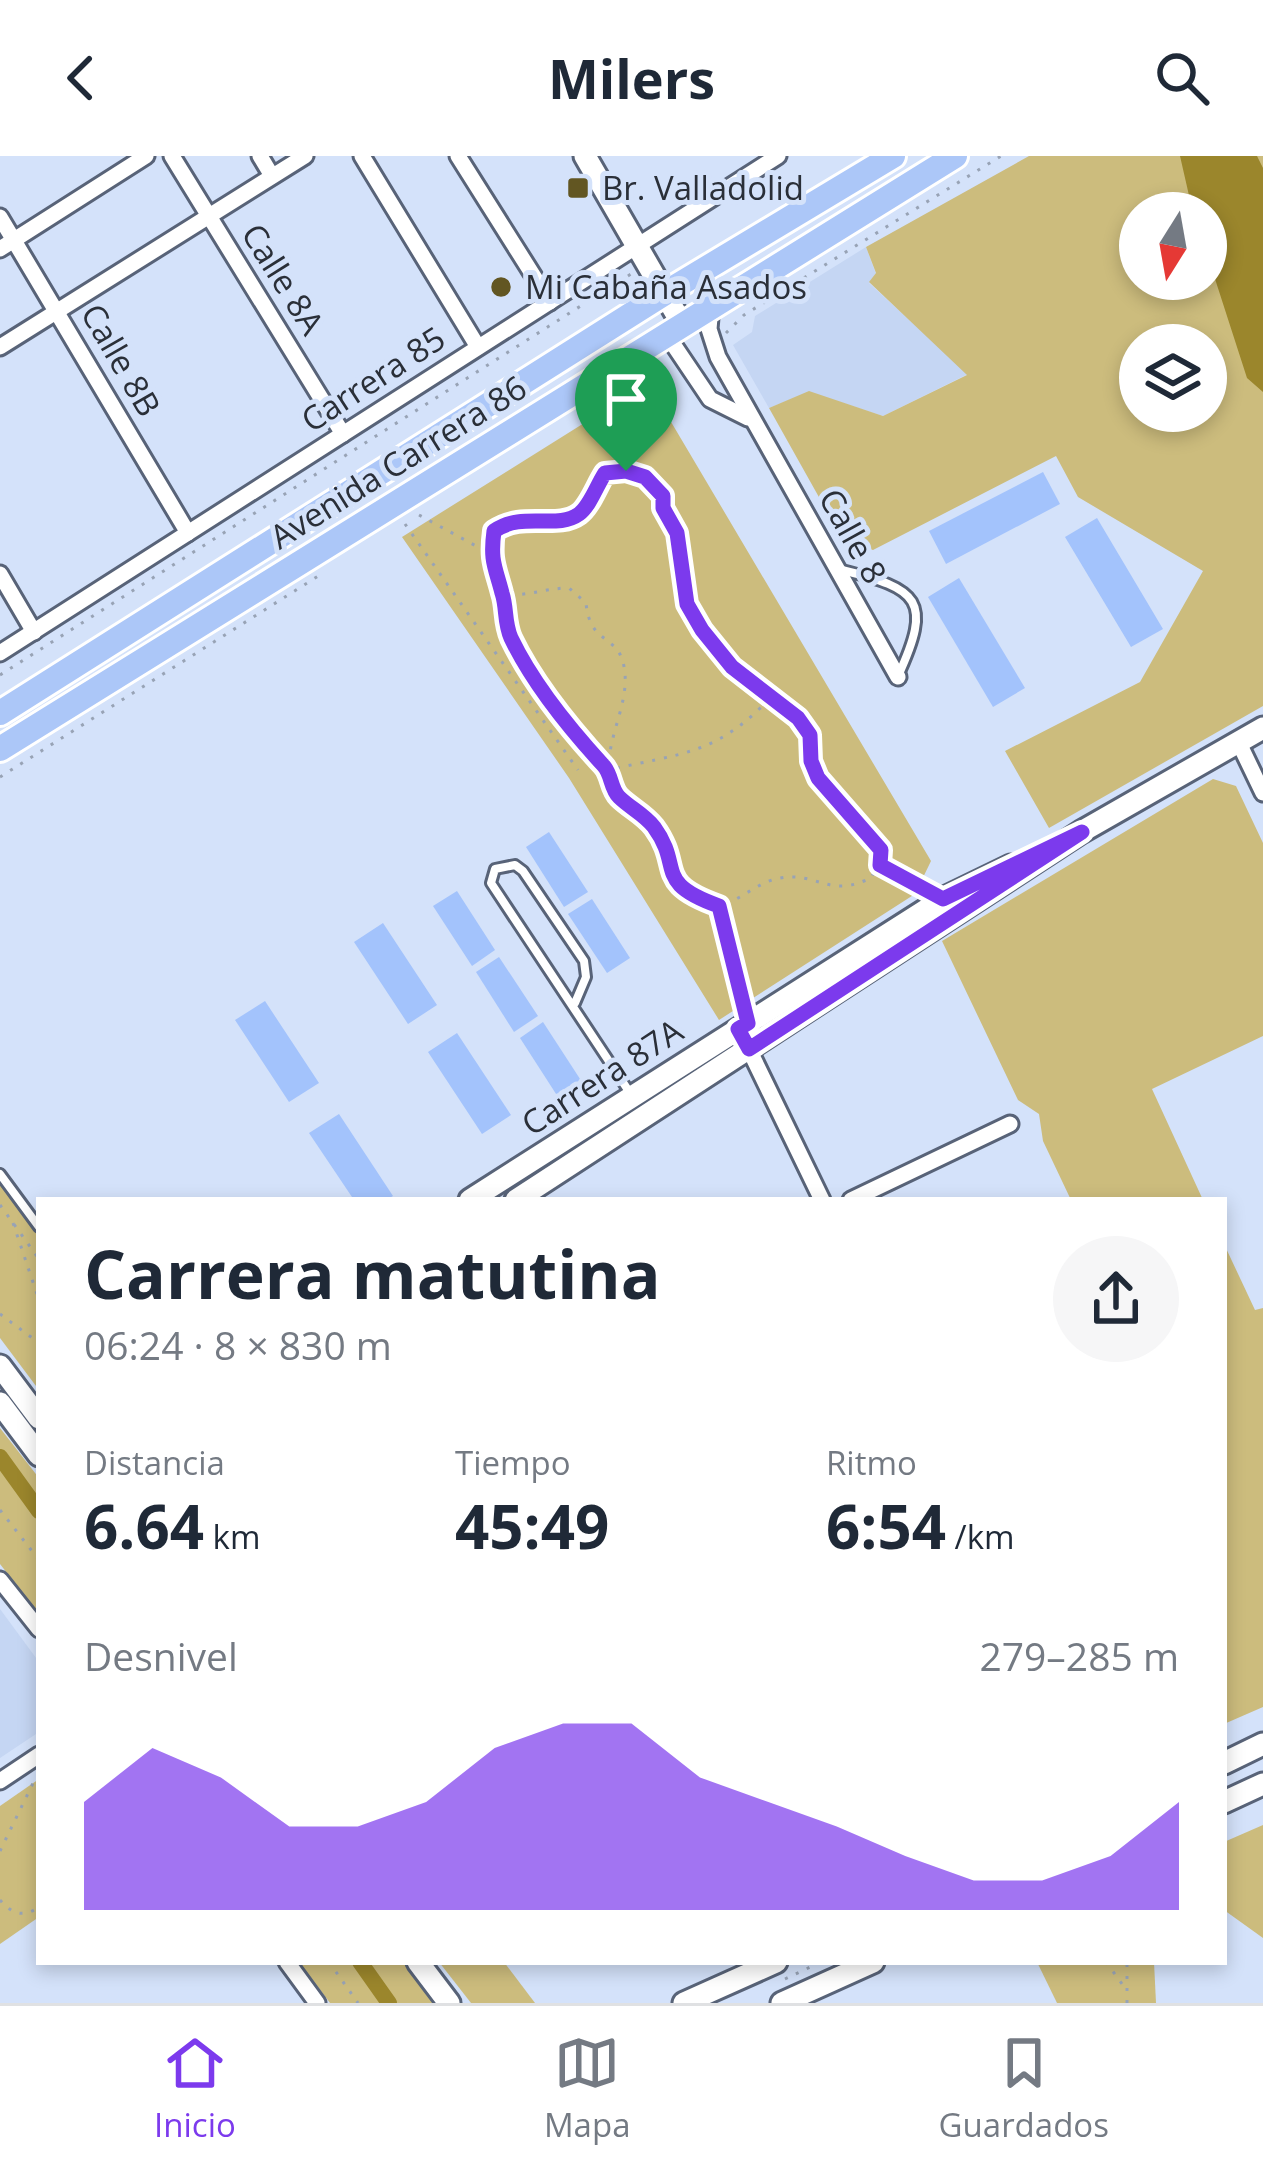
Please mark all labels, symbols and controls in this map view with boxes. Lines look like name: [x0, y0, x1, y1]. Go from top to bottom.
text: Milers: [548, 41, 715, 115]
icon: back: [48, 45, 114, 111]
icon: search: [1149, 45, 1215, 111]
place label: Br. Valladolid: [602, 165, 804, 210]
marker: Br. Valladolid: [565, 175, 591, 201]
north arrow: [1119, 192, 1227, 300]
map controls: [1119, 192, 1227, 432]
street label: Calle 8A: [232, 215, 335, 343]
place label: Mi Cabaña Asados: [525, 264, 807, 309]
marker: Mi Cabaña Asados: [488, 274, 514, 300]
street label: Calle 8B: [71, 295, 172, 424]
street label: Carrera 85: [292, 315, 453, 442]
button: layers: [1119, 324, 1227, 432]
pin: [575, 348, 677, 471]
street label: Avenida Carrera 86: [261, 365, 534, 559]
icon: arrive: [593, 366, 659, 432]
street label: Calle 8: [809, 480, 898, 591]
street label: Carrera 87A: [512, 1008, 691, 1145]
text: Carrera matutina: [84, 1228, 661, 1318]
button: share: [1053, 1236, 1179, 1362]
text: 06:24 · 8 × 830 m: [84, 1318, 392, 1371]
text: Distancia: [84, 1440, 225, 1485]
text: Tiempo: [455, 1440, 571, 1485]
text: Ritmo: [826, 1440, 917, 1485]
text: 6.64: [84, 1485, 204, 1567]
text: 45:49: [455, 1485, 609, 1567]
text: 6:54: [826, 1485, 946, 1567]
text: km: [204, 1514, 261, 1559]
text: /km: [946, 1514, 1015, 1559]
text: Desnivel: [84, 1629, 238, 1682]
text: 279–285 m: [979, 1629, 1179, 1682]
tab: Inicio: [154, 2030, 236, 2147]
tab: Mapa: [544, 2030, 630, 2147]
tab: Guardados: [939, 2030, 1109, 2147]

